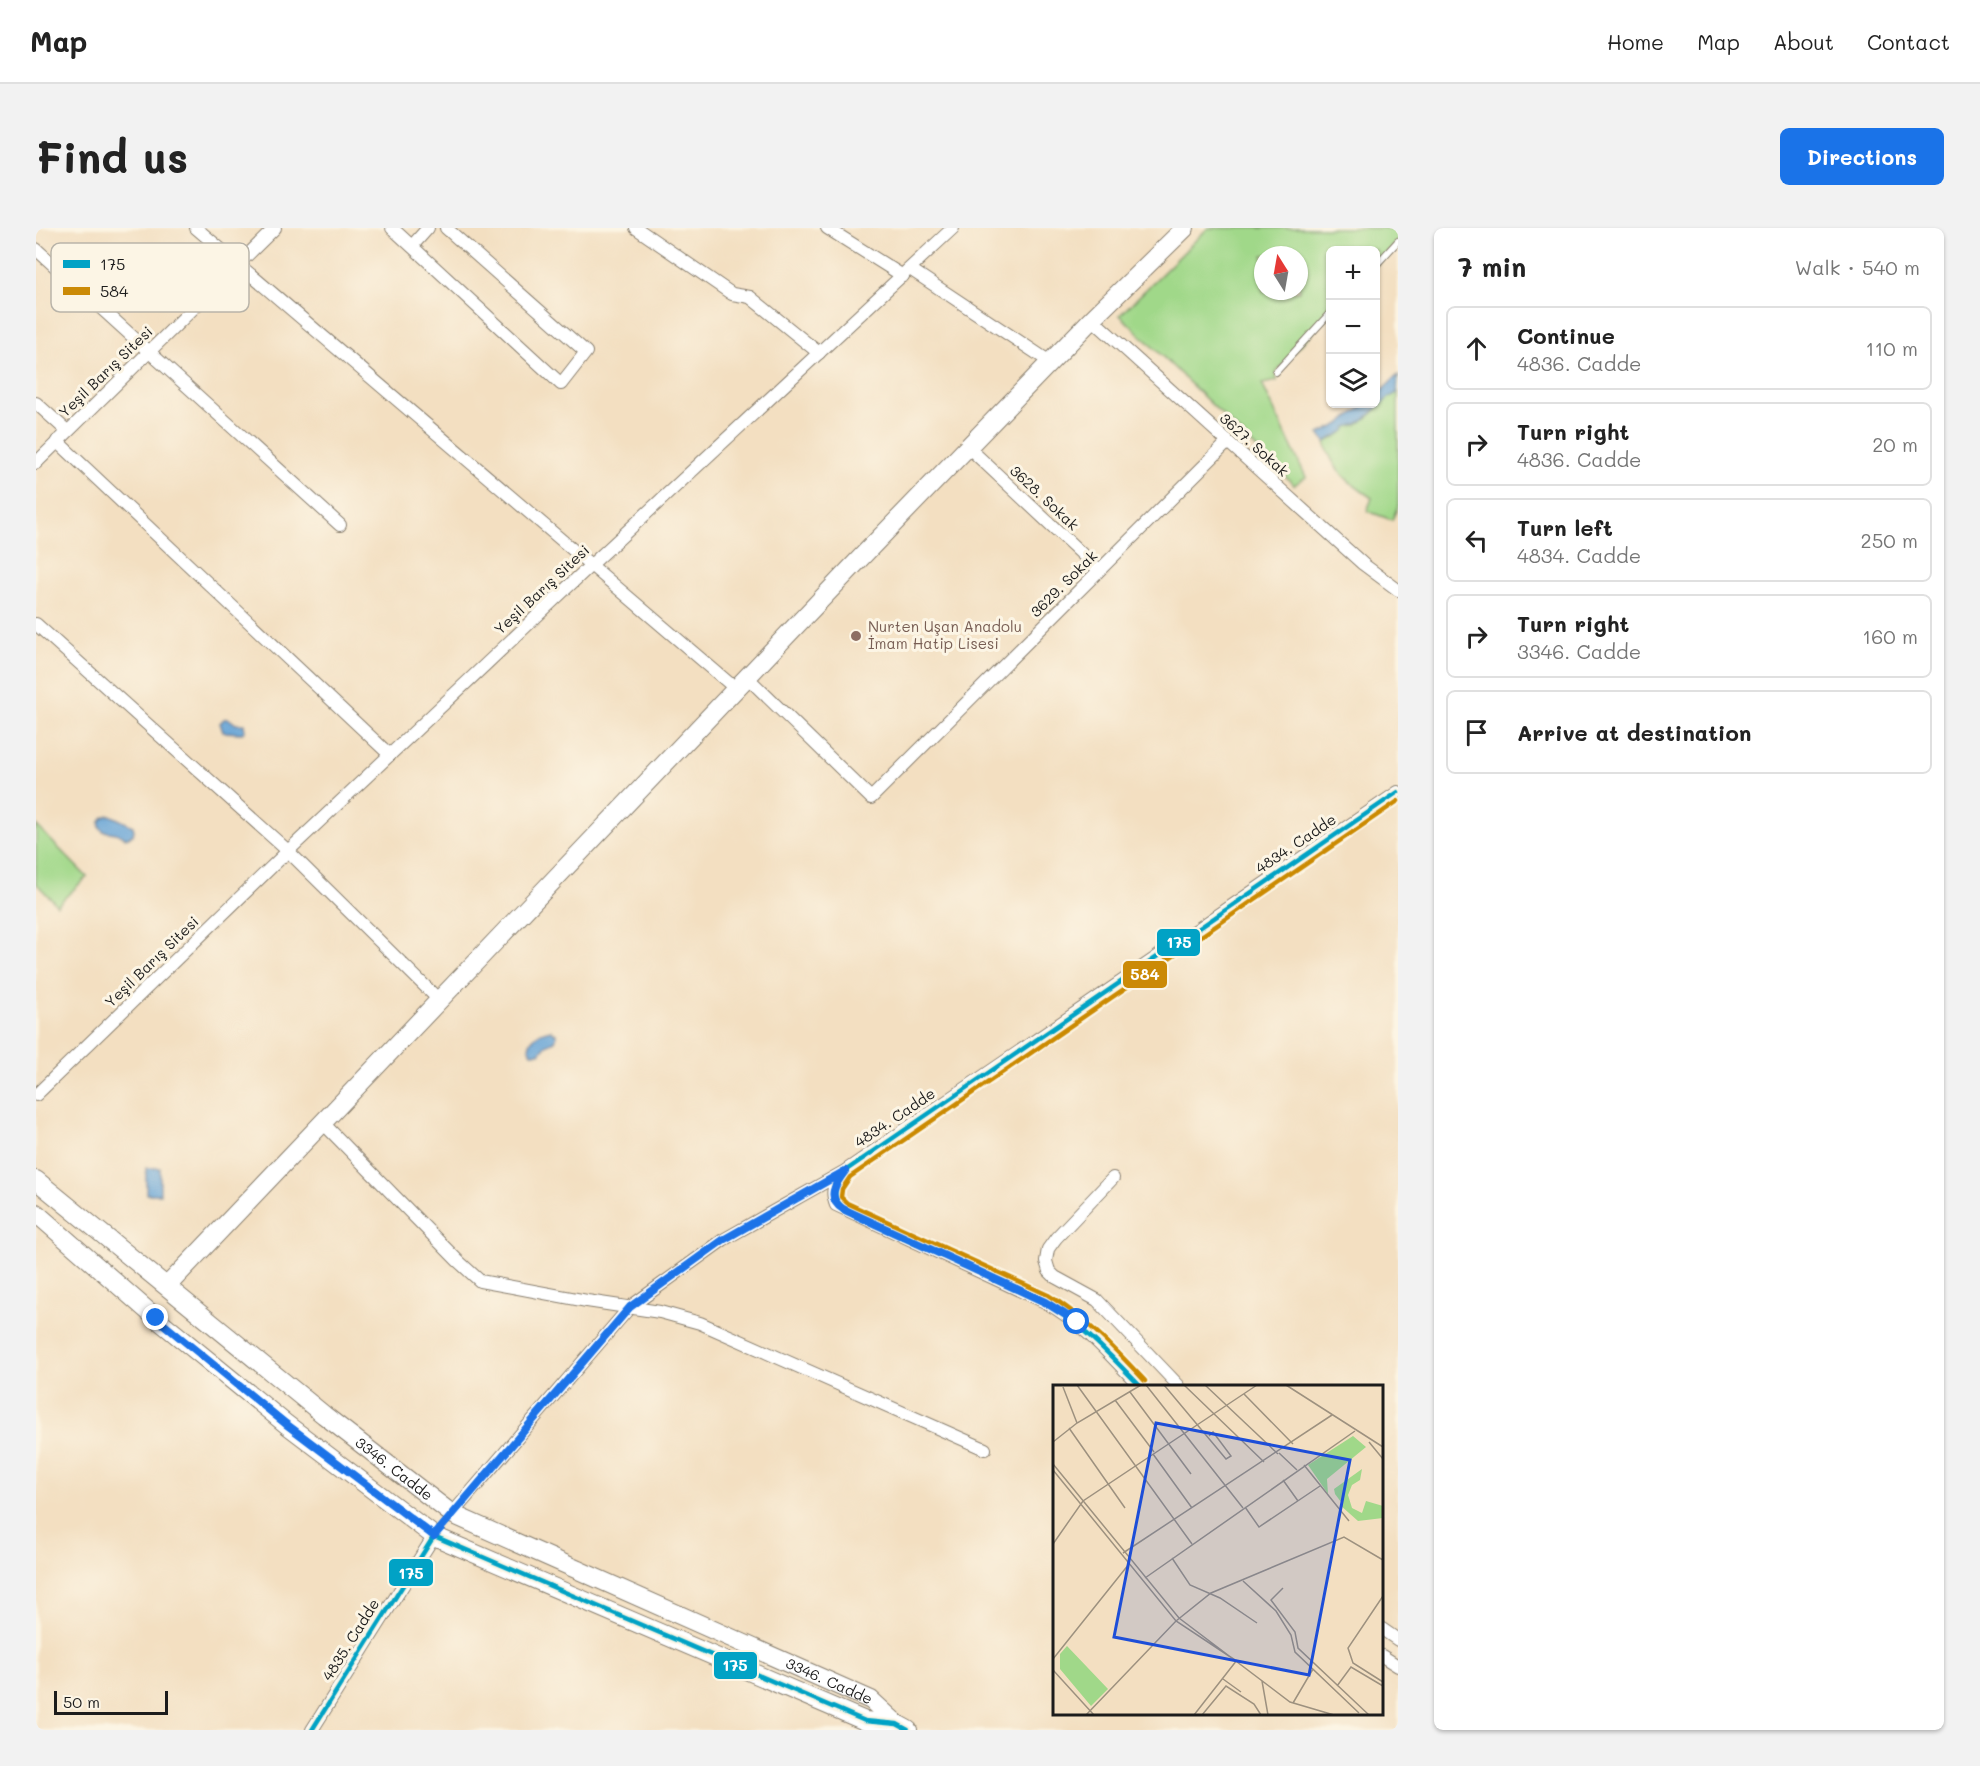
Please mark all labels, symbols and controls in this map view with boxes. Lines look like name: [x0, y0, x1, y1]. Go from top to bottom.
text: Map: [30, 23, 87, 59]
text: Home: [1607, 28, 1664, 55]
text: Map: [1697, 28, 1740, 55]
text: About: [1773, 28, 1834, 55]
text: Contact: [1867, 28, 1950, 55]
button: Directions: [1780, 128, 1944, 185]
text: Find us: [36, 129, 188, 184]
legend: [51, 243, 249, 312]
north arrow: [1254, 246, 1308, 300]
map controls: [1326, 246, 1380, 408]
button: +: [1326, 246, 1380, 300]
text: 7 min: [1458, 250, 1526, 284]
text: 175: [100, 253, 125, 274]
text: Walk · 540 m: [1795, 254, 1920, 280]
text: 584: [100, 280, 129, 301]
button: −: [1326, 300, 1380, 354]
street label: Yeşil Barış Sitesi: [54, 321, 157, 421]
text: Continue: [1517, 321, 1615, 350]
icon: ahead: [1460, 332, 1493, 365]
text: 110 m: [1865, 335, 1918, 361]
text: 4836. Cadde: [1517, 350, 1641, 376]
button: layers: [1326, 354, 1380, 408]
street label: 3627. Sokak: [1216, 408, 1293, 481]
text: Turn right: [1517, 417, 1629, 446]
icon: right: [1460, 428, 1493, 461]
text: 20 m: [1872, 431, 1918, 457]
text: 4836. Cadde: [1517, 446, 1641, 472]
street label: 3628. Sokak: [1006, 460, 1083, 534]
text: Turn left: [1517, 513, 1613, 542]
icon: left: [1460, 524, 1493, 557]
text: 250 m: [1861, 527, 1918, 553]
street label: Yeşil Barış Sitesi: [489, 540, 593, 639]
text: 4834. Cadde: [1517, 542, 1641, 568]
street label: 3629. Sokak: [1025, 545, 1101, 621]
text: Turn right: [1517, 609, 1629, 638]
place label: Nurten Uşan Anadolu İmam Hatip Lisesi: [868, 616, 1022, 653]
icon: right: [1460, 620, 1493, 653]
text: 160 m: [1862, 623, 1918, 649]
marker: Nurten Uşan Anadolu İmam Hatip Lisesi: [849, 629, 863, 643]
text: 3346. Cadde: [1517, 638, 1641, 664]
icon: arrive: [1460, 716, 1493, 749]
text: Arrive at destination: [1517, 718, 1752, 747]
street label: 4834. Cadde: [1251, 809, 1340, 877]
street label: Yeşil Barış Sitesi: [100, 911, 203, 1011]
line badge: 175: [1156, 928, 1201, 957]
text: 175: [1166, 931, 1192, 952]
line badge: 584: [1122, 960, 1168, 989]
text: 584: [1130, 963, 1160, 984]
street label: 4834. Cadde: [850, 1083, 939, 1151]
route end: [142, 1304, 168, 1330]
route start: [1063, 1308, 1089, 1334]
inset map: [1053, 1385, 1383, 1715]
street label: 3346. Cadde: [351, 1432, 437, 1505]
line badge: 175: [388, 1558, 434, 1587]
text: 175: [398, 1562, 424, 1583]
street label: 4835. Cadde: [317, 1595, 383, 1684]
line badge: 175: [713, 1651, 758, 1680]
street label: 3346. Cadde: [783, 1652, 876, 1708]
text: 175: [722, 1654, 748, 1675]
scale bar: [54, 1688, 168, 1716]
text: 50 m: [63, 1691, 100, 1712]

